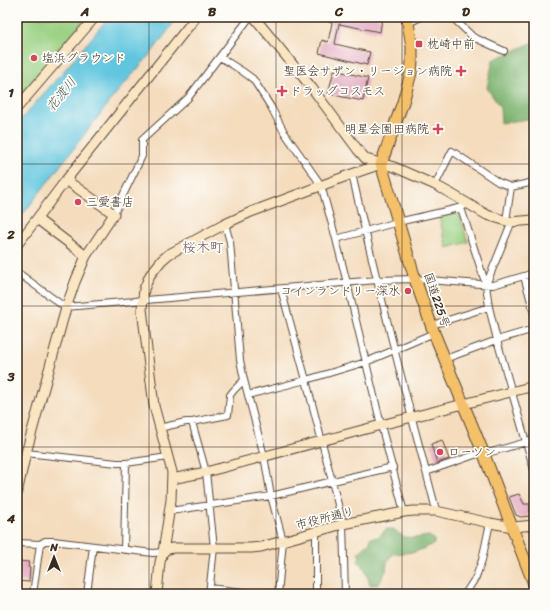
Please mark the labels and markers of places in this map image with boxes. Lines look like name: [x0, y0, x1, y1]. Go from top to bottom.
place label: 枕崎中前: [427, 33, 475, 55]
marker: 枕崎中前: [414, 39, 424, 49]
place label: 塩浜グラウンド: [42, 47, 126, 69]
marker: 塩浜グラウンド: [29, 53, 39, 63]
place label: 聖医会サザン・リージョン病院: [284, 60, 452, 82]
marker: 聖医会サザン・リージョン病院: [455, 65, 467, 77]
place label: ドラッグコスモス: [290, 80, 385, 102]
marker: ドラッグコスモス: [277, 86, 287, 96]
place label: 明星会園田病院: [345, 118, 429, 140]
marker: 明星会園田病院: [432, 123, 444, 135]
place label: 三愛書店: [86, 191, 134, 213]
marker: 三愛書店: [73, 197, 83, 207]
place label: コインランドリー深水: [280, 280, 400, 302]
marker: コインランドリー深水: [403, 286, 413, 296]
place label: ローソン: [448, 441, 496, 463]
marker: ローソン: [435, 447, 445, 457]

